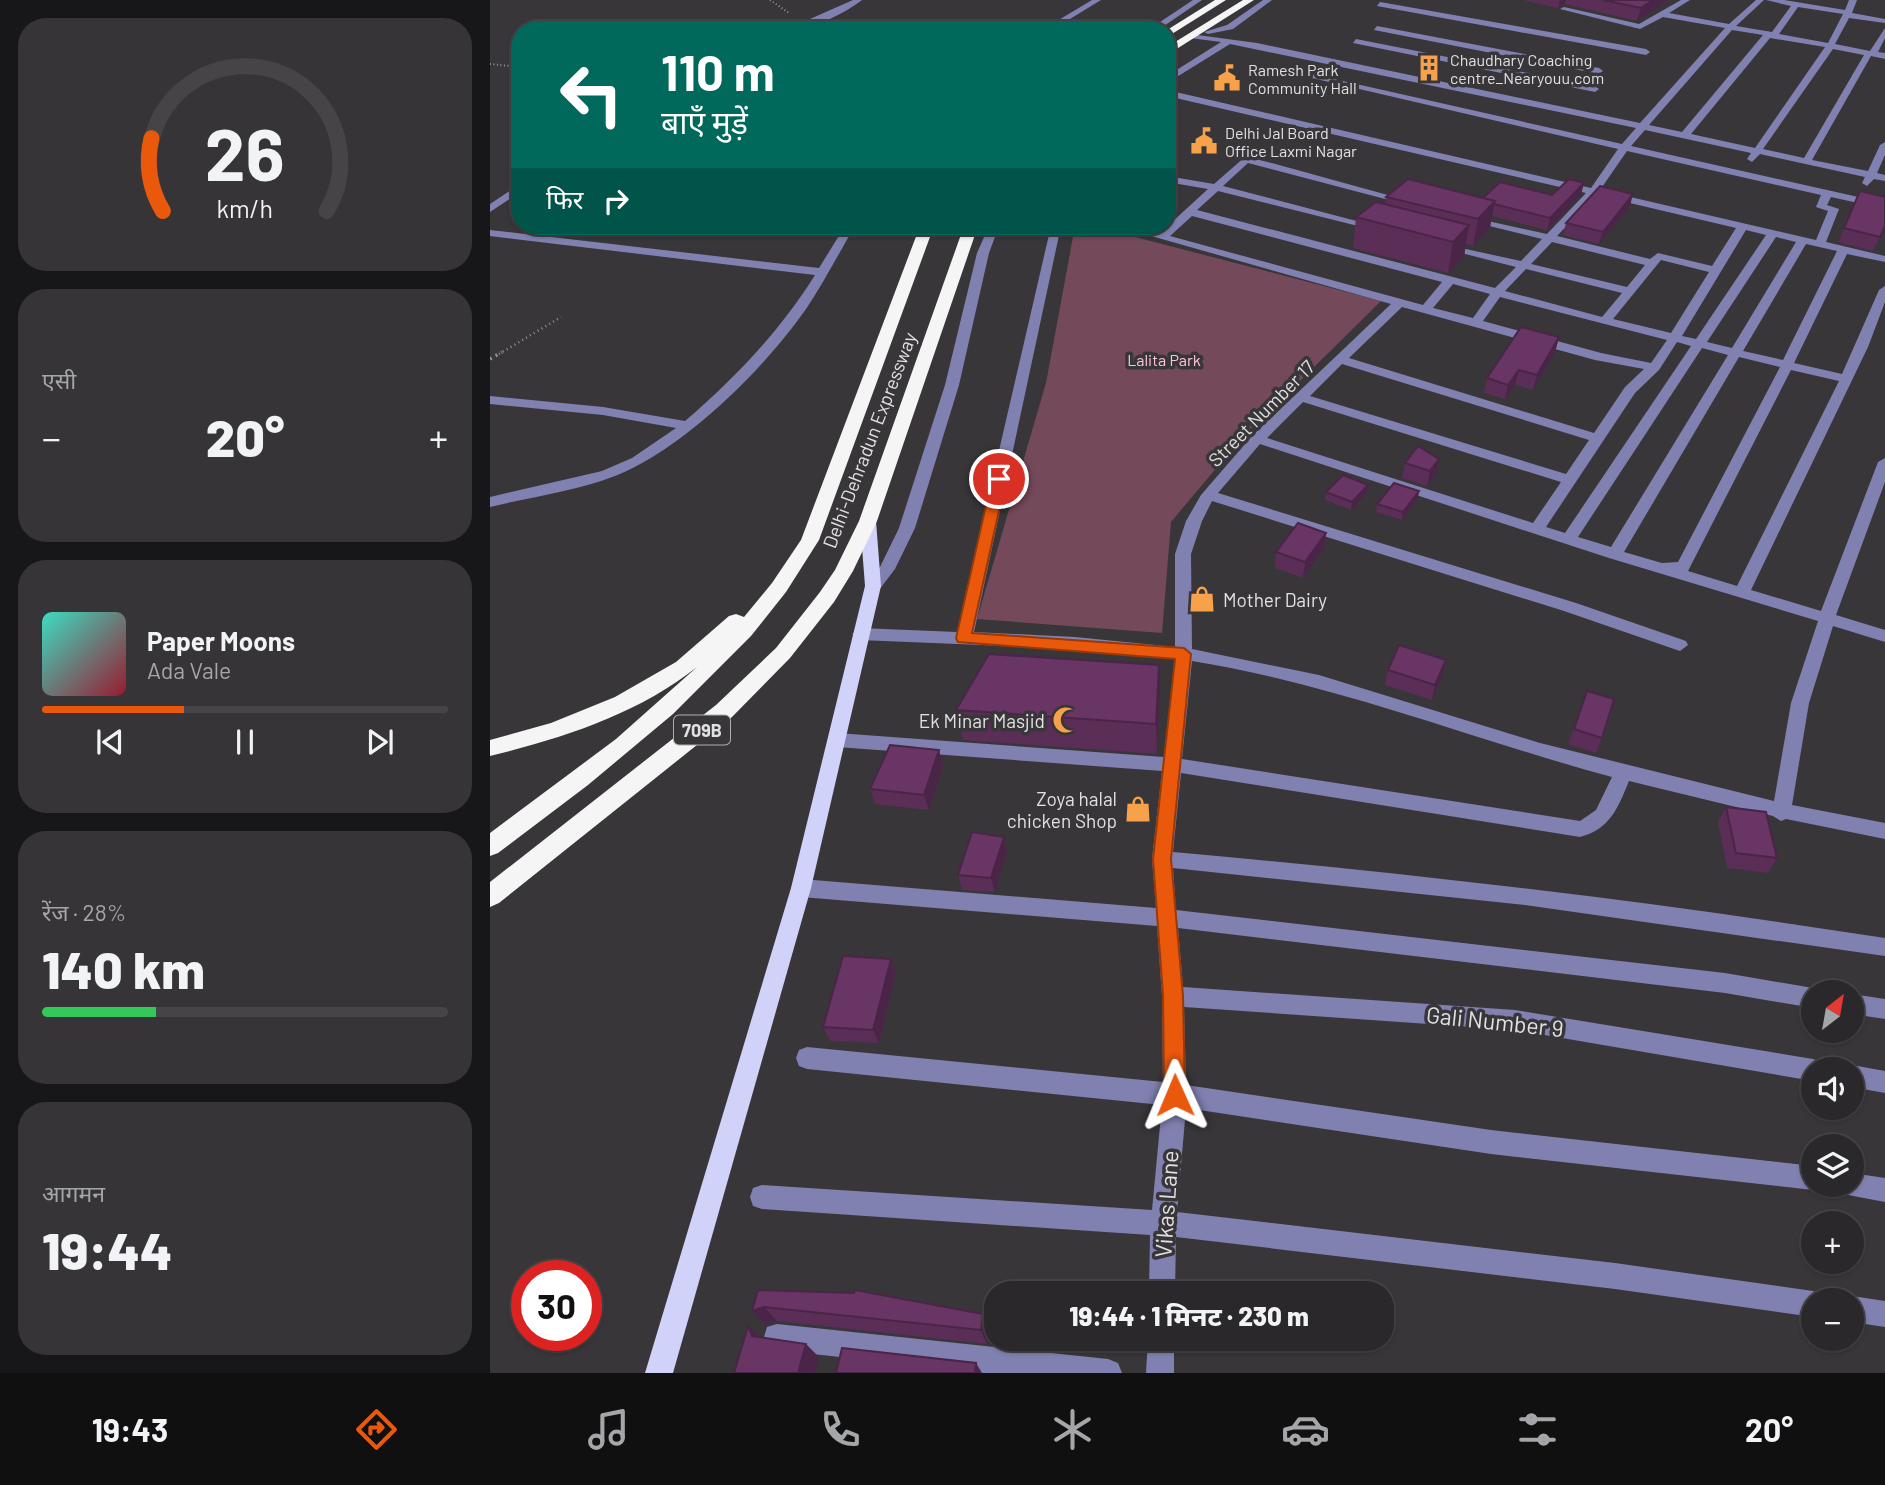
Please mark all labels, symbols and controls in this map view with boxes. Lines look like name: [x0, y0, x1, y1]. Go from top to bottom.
text: 110 m: [661, 42, 775, 101]
icon: left: [546, 49, 637, 140]
place label: Chaudhary Coaching centre_Nearyouu.com: [1450, 50, 1604, 87]
building icon: Chaudhary Coaching centre_Nearyouu.com: [1414, 53, 1444, 83]
place label: Ramesh Park Community Hall: [1248, 60, 1357, 97]
public building icon: Ramesh Park Community Hall: [1212, 63, 1242, 93]
text: बाएँ मुड़ें: [661, 102, 748, 140]
text: 26: [205, 108, 285, 196]
place label: Delhi Jal Board Office Laxmi Nagar: [1225, 123, 1357, 160]
public building icon: Delhi Jal Board Office Laxmi Nagar: [1189, 126, 1219, 156]
icon: right: [597, 182, 635, 220]
text: फिर: [546, 183, 583, 214]
text: km/h: [217, 192, 273, 222]
street label: Delhi-Dehradun Expressway: [817, 329, 921, 551]
park label: Lalita Park: [1127, 350, 1201, 369]
street label: Street Number 17: [1203, 355, 1319, 471]
text: एसी: [42, 366, 76, 394]
text: 20°: [206, 405, 284, 467]
text: −: [42, 414, 61, 460]
text: +: [429, 414, 448, 460]
pin: [969, 449, 1029, 509]
icon: arrive: [980, 460, 1018, 498]
shop icon: Mother Dairy: [1187, 584, 1217, 614]
place label: Mother Dairy: [1223, 588, 1327, 611]
text: Paper Moons: [147, 625, 295, 656]
text: Ada Vale: [147, 656, 231, 684]
mosque icon: Ek Minar Masjid: [1051, 705, 1081, 735]
place label: Ek Minar Masjid: [919, 709, 1045, 732]
road number: 709B: [674, 716, 730, 744]
icon: previous: [91, 723, 129, 761]
icon: pause: [226, 723, 264, 761]
icon: next: [361, 723, 399, 761]
place label: Zoya halal chicken Shop: [1007, 787, 1117, 832]
shop icon: Zoya halal chicken Shop: [1123, 794, 1153, 824]
text: रेंज · 28%: [42, 898, 126, 926]
text: 140 km: [42, 937, 205, 999]
north arrow: [1801, 980, 1864, 1043]
map controls: [1801, 980, 1864, 1351]
street label: Gali Number 9: [1425, 1000, 1565, 1042]
button: sound: [1801, 1057, 1864, 1120]
position arrow: [1138, 1058, 1212, 1132]
button: layers: [1801, 1134, 1864, 1197]
street label: Vikas Lane: [1148, 1149, 1184, 1259]
text: आगमन: [42, 1179, 105, 1207]
button: +: [1801, 1211, 1864, 1274]
text: 19:44: [42, 1218, 173, 1280]
speed limit sign: 30: [511, 1260, 602, 1351]
button: −: [1801, 1288, 1864, 1351]
text: 19:44 · 1 मिनट · 230 m: [1069, 1300, 1309, 1331]
icon: directions: [352, 1405, 401, 1454]
icon: music: [584, 1405, 633, 1454]
icon: phone: [816, 1405, 865, 1454]
icon: climate: [1048, 1405, 1097, 1454]
icon: car: [1281, 1405, 1330, 1454]
icon: filters: [1513, 1405, 1562, 1454]
text: 19:43: [92, 1410, 168, 1448]
text: 20°: [1745, 1410, 1793, 1448]

